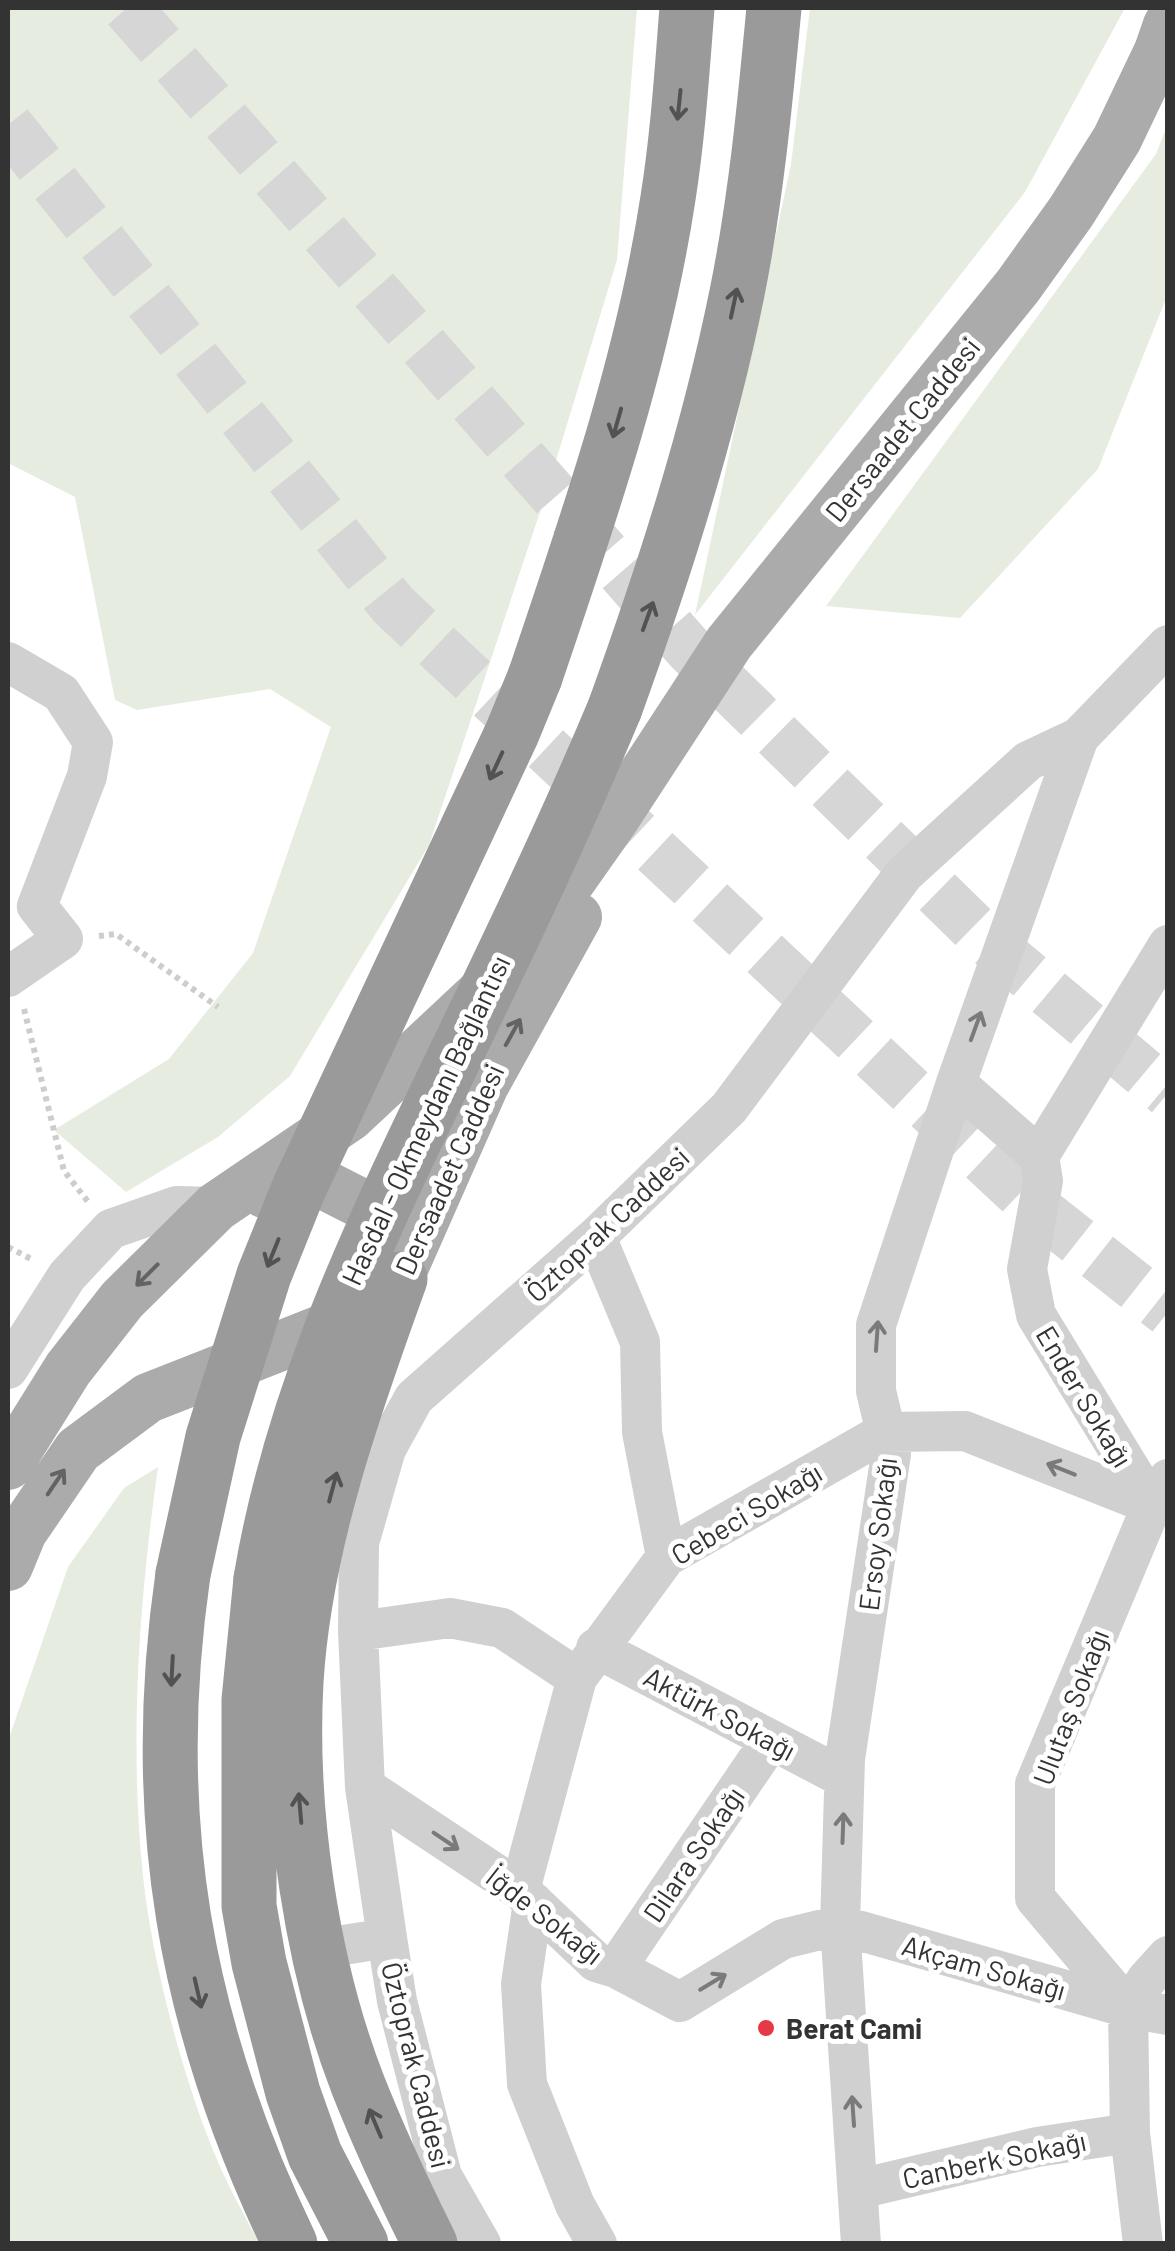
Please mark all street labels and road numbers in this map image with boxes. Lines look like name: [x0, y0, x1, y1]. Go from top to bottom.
street label: Dersaadet Caddesi: [817, 330, 987, 528]
street label: Hasdal - Okmeydanı Bağlantısı: [334, 950, 516, 1290]
street label: Dersaadet Caddesi: [387, 1058, 511, 1280]
street label: Öztoprak Caddesi: [518, 1139, 696, 1309]
street label: Ender Sokağı: [1030, 1319, 1140, 1473]
street label: Cebeci Sokağı: [664, 1455, 828, 1571]
street label: Ersoy Sokağı: [851, 1455, 903, 1613]
street label: Ulutaş Sokağı: [1025, 1624, 1115, 1790]
street label: Aktürk Sokağı: [638, 1659, 802, 1767]
street label: Dilara Sokağı: [635, 1780, 751, 1928]
street label: İğde Sokağı: [480, 1859, 610, 1971]
street label: Akçam Sokağı: [898, 1927, 1070, 2007]
street label: Öztoprak Caddesi: [375, 1958, 459, 2172]
street label: Canberk Sokağı: [899, 2123, 1089, 2195]

